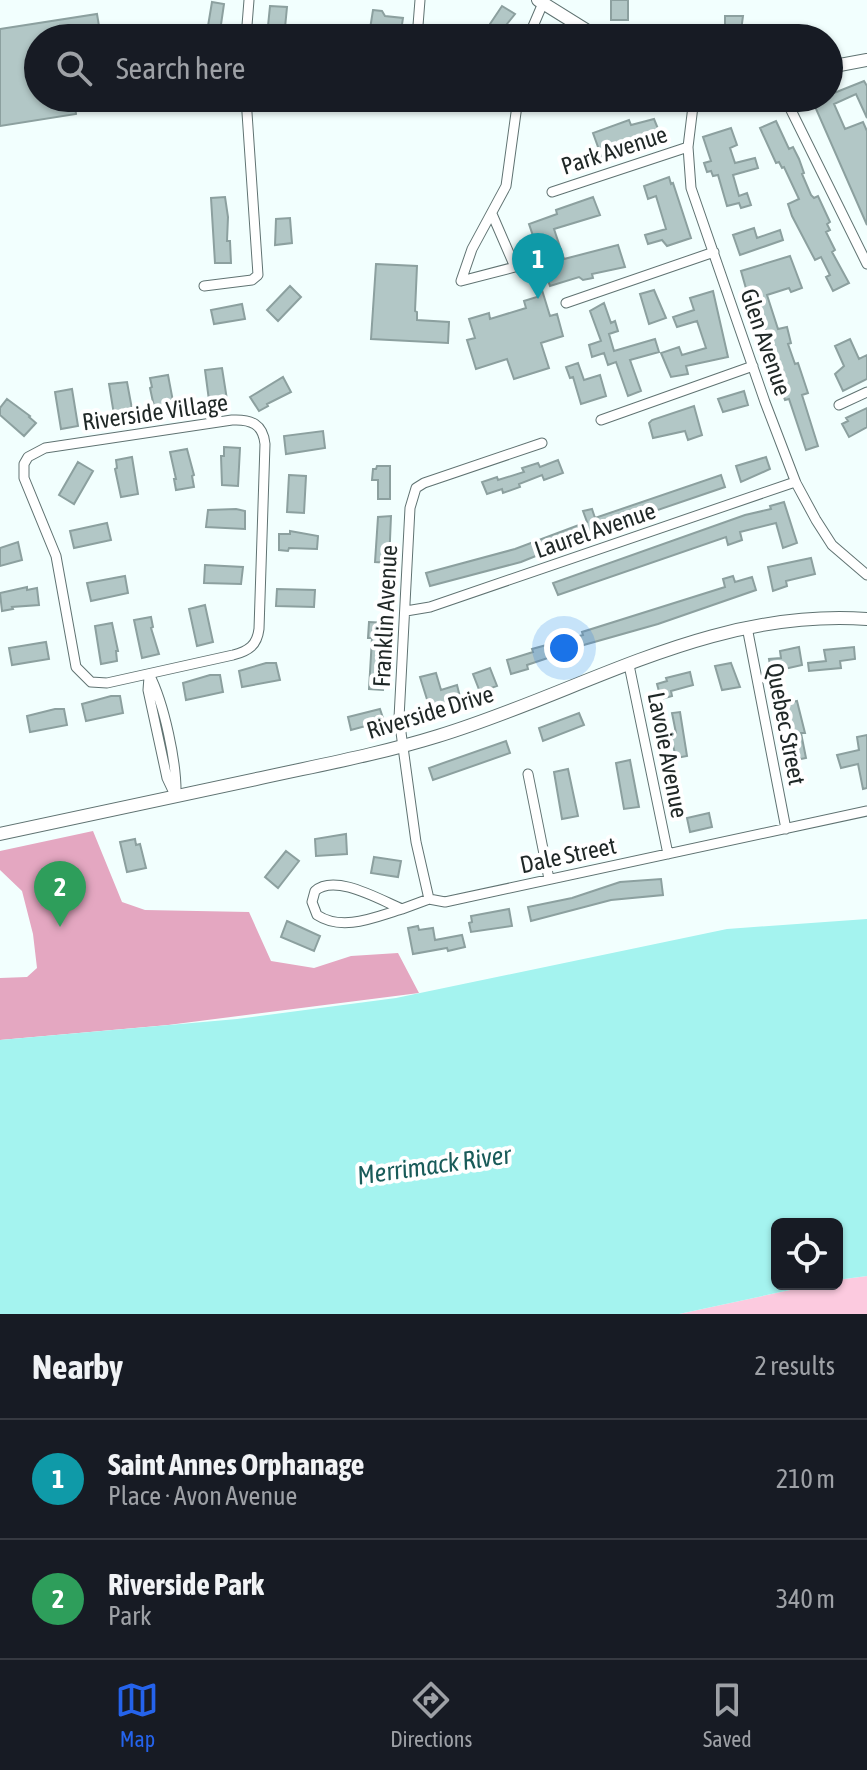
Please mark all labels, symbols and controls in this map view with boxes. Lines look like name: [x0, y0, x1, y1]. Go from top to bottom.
search box: [24, 24, 843, 112]
icon: search: [52, 46, 96, 90]
text: Search here: [116, 51, 245, 85]
street label: Park Avenue: [558, 120, 670, 180]
pin: 1: [512, 233, 564, 299]
street label: Glen Avenue: [735, 285, 797, 399]
street label: Riverside Village: [81, 388, 229, 436]
street label: Laurel Avenue: [531, 497, 659, 563]
street label: Franklin Avenue: [368, 544, 402, 688]
your location: [544, 628, 584, 668]
street label: Quebec Street: [761, 661, 811, 787]
street label: Riverside Drive: [363, 680, 497, 744]
street label: Lavoie Avenue: [643, 690, 693, 820]
street label: Dale Street: [517, 832, 619, 878]
pin: 2: [34, 861, 86, 927]
water label: Merrimack River: [355, 1139, 514, 1191]
map controls: [771, 1218, 843, 1290]
button: locate: [771, 1218, 843, 1290]
text: Nearby: [32, 1347, 123, 1386]
text: 2 results: [754, 1351, 835, 1381]
text: Saint Annes Orphanage: [108, 1447, 364, 1481]
text: 1: [52, 1464, 64, 1494]
text: 210 m: [776, 1464, 835, 1494]
text: Place · Avon Avenue: [108, 1481, 297, 1511]
text: Riverside Park: [108, 1567, 264, 1601]
text: 2: [52, 1584, 64, 1614]
text: 340 m: [776, 1584, 835, 1614]
text: Park: [108, 1601, 151, 1631]
tab: Map: [115, 1678, 159, 1752]
tab: Directions: [390, 1678, 472, 1752]
tab: Saved: [703, 1678, 752, 1752]

